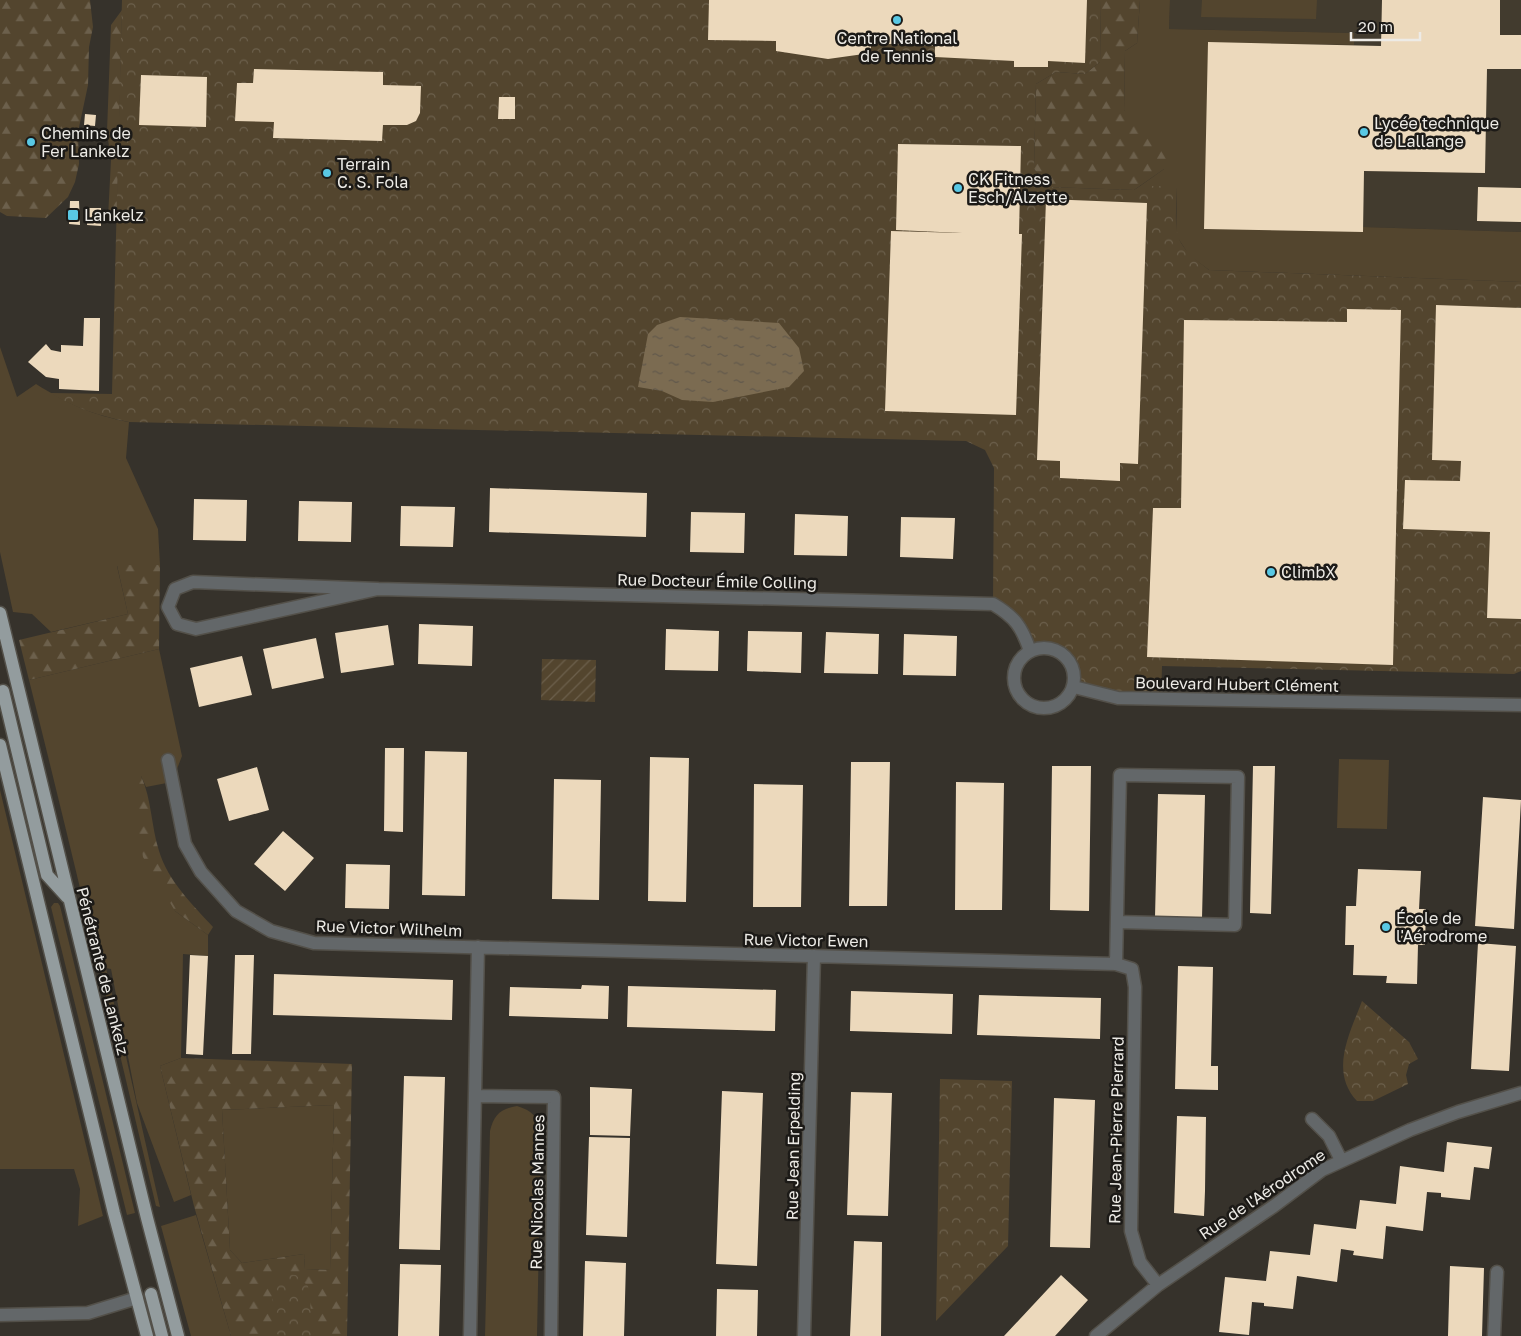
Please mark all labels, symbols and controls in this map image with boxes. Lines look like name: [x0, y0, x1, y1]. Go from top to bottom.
scale bar: [1351, 10, 1420, 42]
marker: Centre National de Tennis: [891, 14, 903, 26]
text: 20 m: [1358, 17, 1393, 35]
place label: Centre National de Tennis: [837, 28, 957, 66]
place label: Lycée technique de Lallange: [1374, 113, 1499, 151]
place label: Chemins de Fer Lankelz: [41, 123, 131, 161]
marker: Lycée technique de Lallange: [1358, 126, 1370, 138]
marker: Chemins de Fer Lankelz: [25, 136, 37, 148]
place label: Terrain C. S. Fola: [337, 154, 408, 192]
marker: Terrain C. S. Fola: [321, 167, 333, 179]
place label: CK Fitness Esch/Alzette: [968, 169, 1068, 207]
marker: CK Fitness Esch/Alzette: [952, 182, 964, 194]
place label: Lankelz: [84, 205, 144, 225]
marker: Lankelz: [66, 208, 80, 222]
place label: ClimbX: [1281, 562, 1336, 582]
marker: ClimbX: [1265, 566, 1277, 578]
street label: Rue Docteur Émile Colling: [617, 569, 817, 593]
street label: Boulevard Hubert Clément: [1135, 672, 1339, 696]
street label: Pénétrante de Lankelz: [72, 885, 134, 1057]
place label: École de l'Aérodrome: [1396, 908, 1487, 946]
street label: Rue Victor Wilhelm: [315, 915, 463, 941]
marker: École de l'Aérodrome: [1380, 921, 1392, 933]
street label: Rue Victor Ewen: [743, 929, 869, 951]
street label: Rue Jean-Pierre Pierrard: [1104, 1036, 1128, 1224]
street label: Rue Jean Erpelding: [782, 1072, 804, 1220]
street label: Rue Nicolas Mannes: [526, 1114, 548, 1270]
street label: Rue de l'Aérodrome: [1195, 1144, 1329, 1244]

